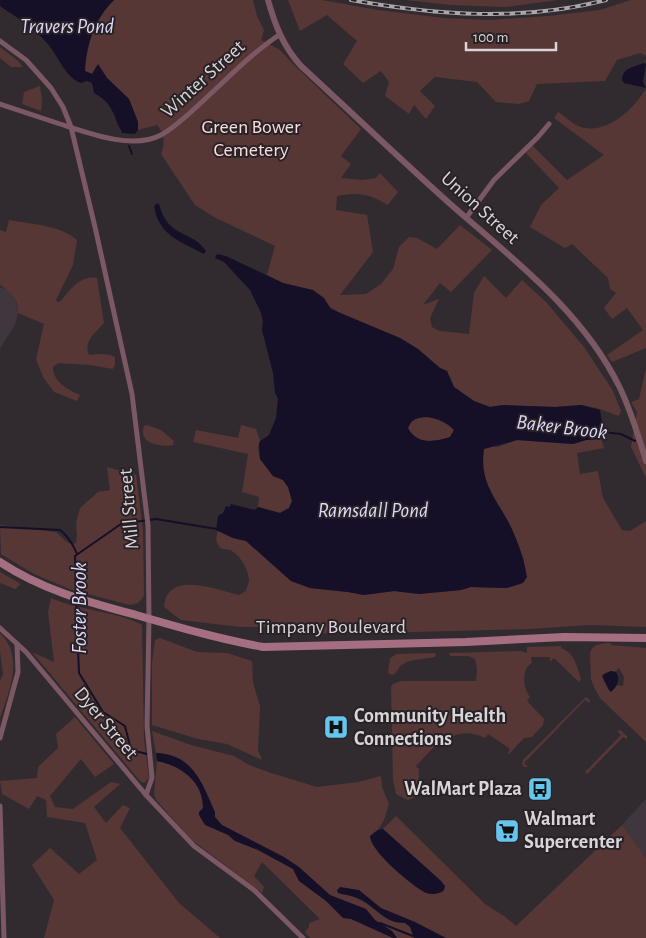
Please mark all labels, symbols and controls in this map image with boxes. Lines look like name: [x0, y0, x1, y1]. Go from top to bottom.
water label: Travers Pond: [20, 16, 114, 37]
scale bar: [466, 20, 556, 52]
text: 100 m: [473, 30, 508, 45]
street label: Winter Street: [157, 36, 249, 122]
park label: Green Bower Cemetery: [201, 117, 301, 160]
street label: Union Street: [437, 168, 523, 248]
water label: Baker Brook: [515, 411, 609, 443]
street label: Mill Street: [115, 467, 142, 550]
water label: Ramsdall Pond: [318, 500, 428, 521]
water label: Foster Brook: [69, 562, 90, 654]
street label: Timpany Boulevard: [256, 617, 406, 637]
street label: Dyer Street: [70, 683, 142, 763]
place label: Community Health Connections: [354, 706, 506, 749]
hospital icon: Community Health Connections: [323, 714, 349, 740]
bus stop icon: WalMart Plaza: [527, 776, 553, 802]
place label: WalMart Plaza: [404, 779, 522, 799]
place label: Walmart Supercenter: [524, 809, 622, 852]
supermarket icon: Walmart Supercenter: [494, 818, 520, 844]

